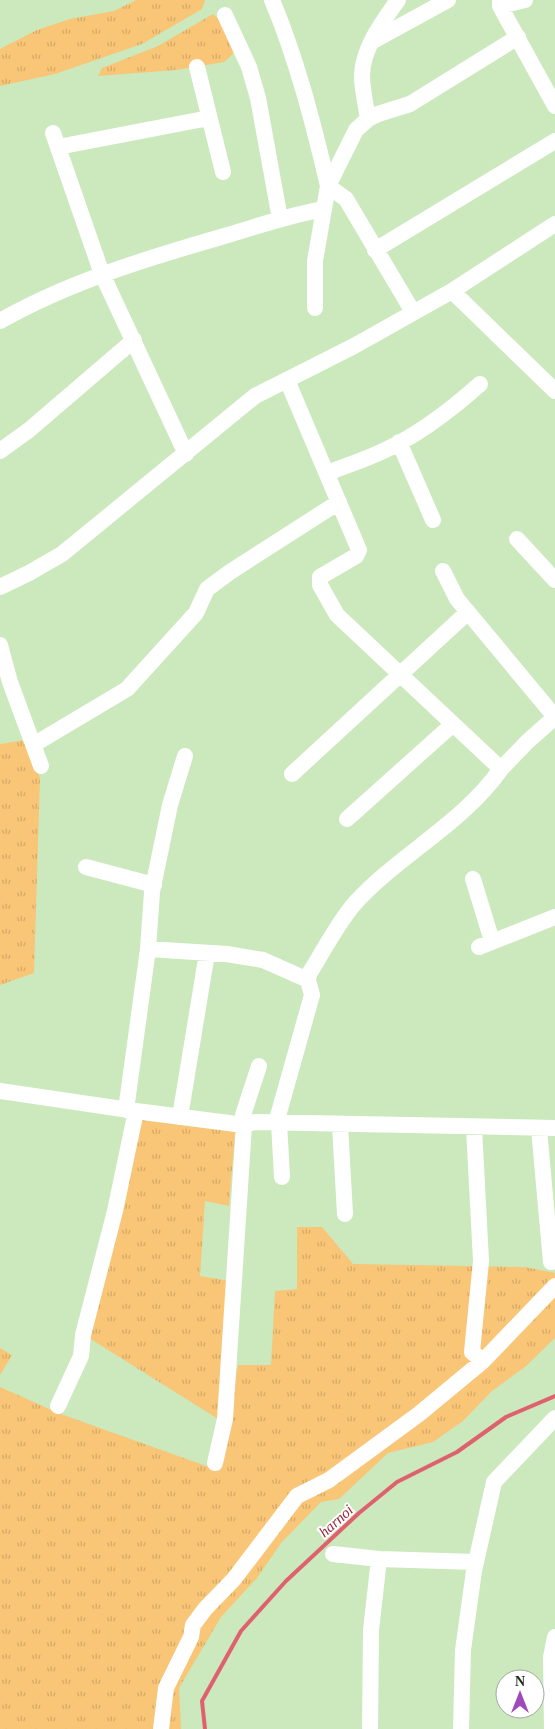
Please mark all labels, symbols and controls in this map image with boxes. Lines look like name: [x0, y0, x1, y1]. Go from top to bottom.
water label: harnoi: [316, 1502, 356, 1540]
north arrow: [495, 1669, 545, 1719]
text: N: [515, 1674, 525, 1689]

